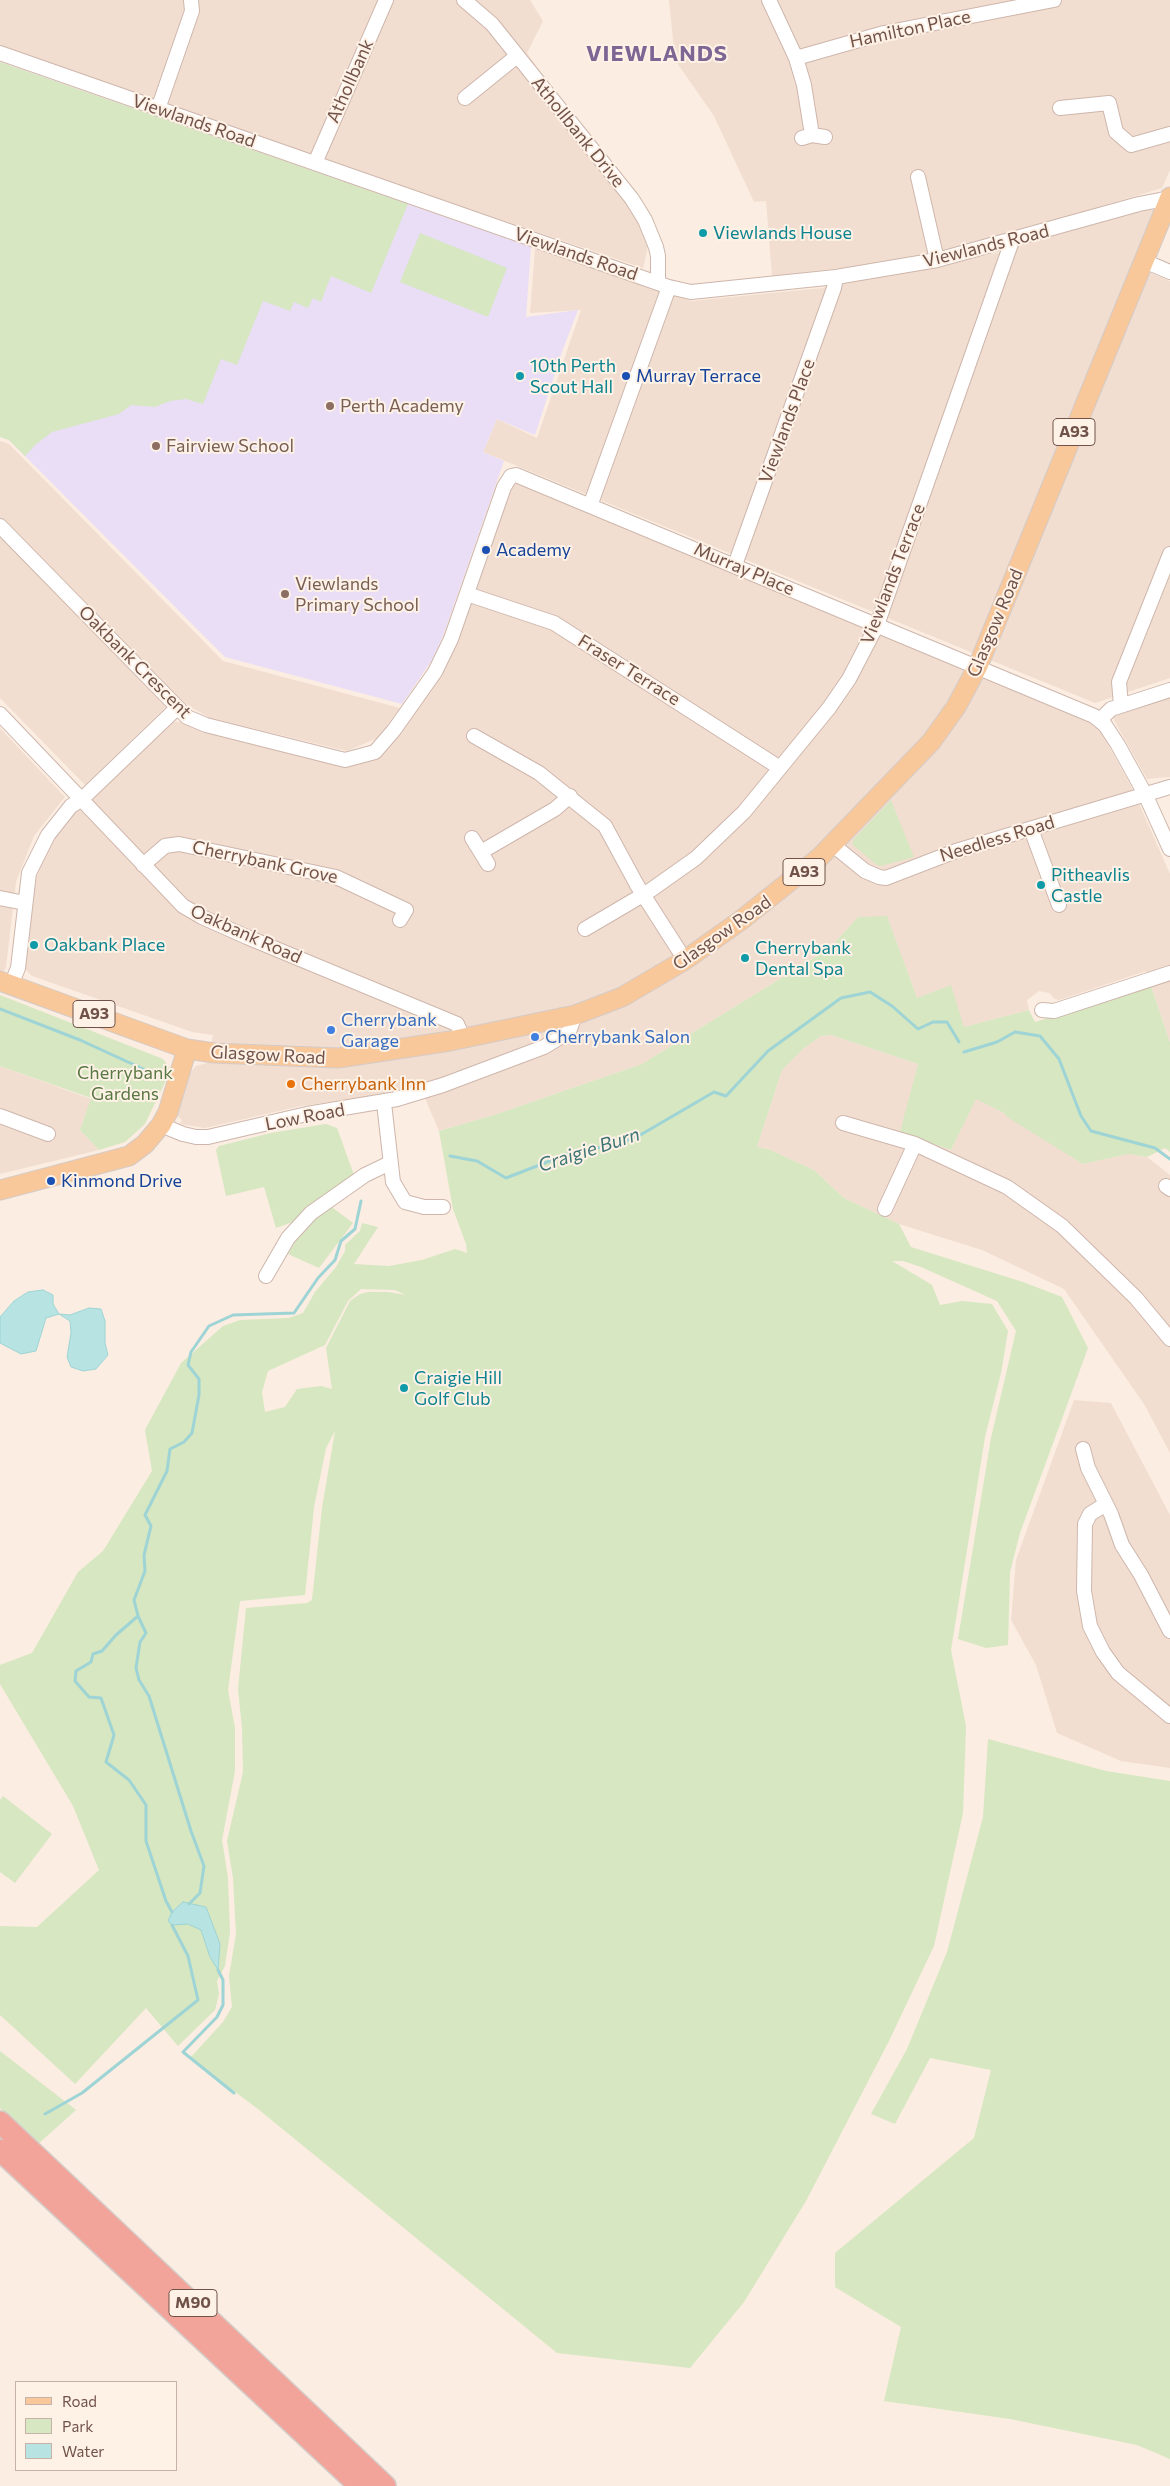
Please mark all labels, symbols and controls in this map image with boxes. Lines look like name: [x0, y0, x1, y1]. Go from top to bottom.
street label: Hamilton Place: [847, 6, 973, 52]
street label: Athollbank: [322, 36, 378, 126]
district label: VIEWLANDS: [585, 41, 729, 67]
street label: Athollbank Drive: [527, 72, 629, 192]
street label: Viewlands Road: [129, 90, 259, 152]
street label: Viewlands Road: [921, 220, 1051, 272]
place label: Viewlands House: [713, 222, 852, 244]
street label: Viewlands Road: [511, 223, 641, 285]
marker: Viewlands House: [697, 227, 709, 239]
place label: 10th Perth Scout Hall: [530, 355, 616, 398]
street label: Viewlands Place: [755, 356, 819, 486]
place label: Murray Terrace: [636, 365, 761, 387]
marker: 10th Perth Scout Hall: [514, 370, 526, 382]
marker: Murray Terrace: [620, 370, 632, 382]
place label: Perth Academy: [340, 395, 464, 417]
marker: Perth Academy: [324, 400, 336, 412]
road number: A93: [1053, 418, 1095, 446]
place label: Fairview School: [166, 435, 294, 457]
marker: Fairview School: [150, 440, 162, 452]
street label: Viewlands Terrace: [856, 501, 930, 647]
street label: Murray Place: [690, 538, 798, 600]
place label: Academy: [496, 539, 571, 561]
marker: Academy: [480, 544, 492, 556]
street label: Glasgow Road: [963, 566, 1027, 680]
place label: Viewlands Primary School: [295, 573, 419, 616]
marker: Viewlands Primary School: [279, 588, 291, 600]
street label: Oakbank Crescent: [74, 601, 196, 723]
street label: Fraser Terrace: [574, 630, 684, 710]
street label: Needless Road: [937, 811, 1057, 867]
street label: Cherrybank Grove: [190, 836, 340, 888]
road number: A93: [783, 859, 825, 886]
place label: Pitheavlis Castle: [1051, 864, 1130, 906]
marker: Pitheavlis Castle: [1035, 879, 1047, 891]
street label: Glasgow Road: [669, 891, 775, 975]
street label: Oakbank Road: [187, 900, 305, 968]
place label: Oakbank Place: [44, 934, 165, 956]
place label: Cherrybank Dental Spa: [755, 937, 851, 980]
marker: Oakbank Place: [28, 939, 40, 951]
marker: Cherrybank Dental Spa: [739, 952, 751, 964]
road number: A93: [73, 1001, 115, 1028]
place label: Cherrybank Garage: [341, 1009, 437, 1052]
marker: Cherrybank Garage: [325, 1024, 337, 1036]
place label: Cherrybank Salon: [545, 1026, 690, 1048]
marker: Cherrybank Salon: [529, 1031, 541, 1043]
street label: Glasgow Road: [210, 1041, 326, 1069]
park label: Cherrybank Gardens: [77, 1062, 173, 1104]
place label: Cherrybank Inn: [301, 1073, 426, 1095]
marker: Cherrybank Inn: [285, 1078, 297, 1090]
street label: Low Road: [263, 1099, 347, 1135]
water label: Craigie Burn: [535, 1123, 643, 1177]
place label: Kinmond Drive: [61, 1170, 182, 1192]
marker: Kinmond Drive: [45, 1175, 57, 1187]
place label: Craigie Hill Golf Club: [414, 1367, 502, 1410]
marker: Craigie Hill Golf Club: [398, 1382, 410, 1394]
road number: M90: [169, 2290, 217, 2316]
legend: [15, 2381, 178, 2471]
text: Road: [62, 2392, 97, 2410]
text: Park: [62, 2417, 93, 2435]
text: Water: [62, 2442, 104, 2460]

